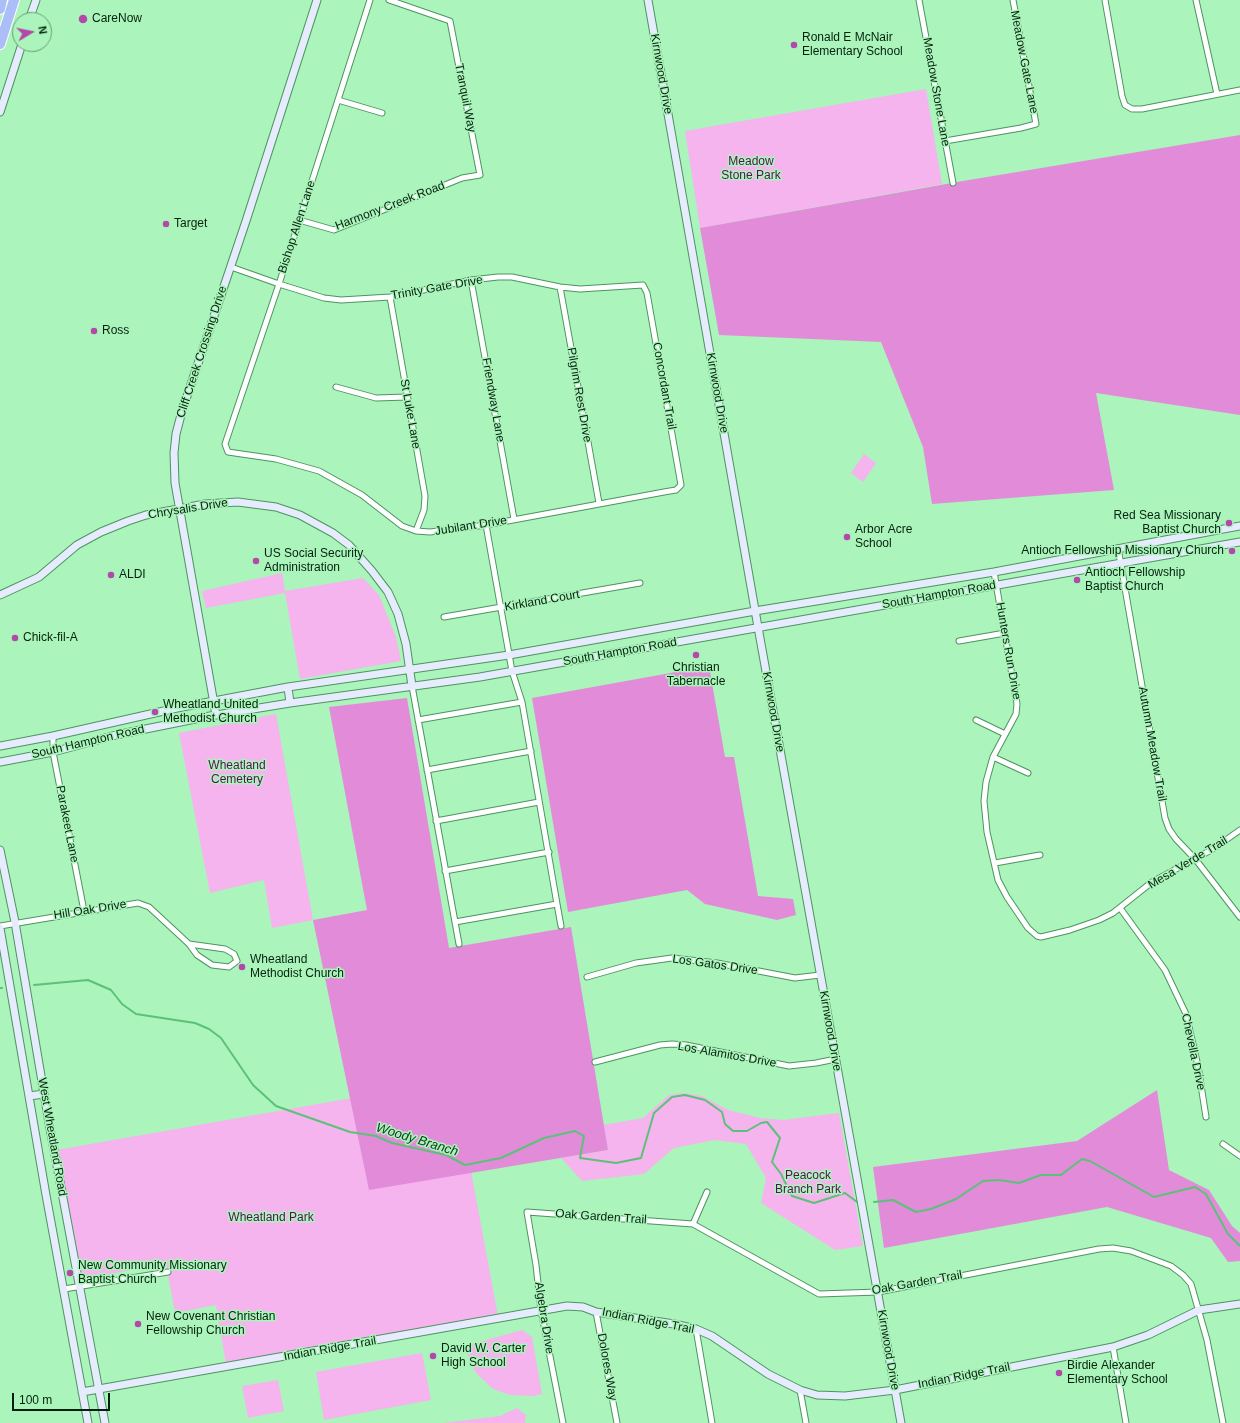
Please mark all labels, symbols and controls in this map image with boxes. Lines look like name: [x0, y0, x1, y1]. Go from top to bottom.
street label: Meadow Gate Lane: [1007, 9, 1041, 115]
north arrow: [12, 12, 52, 52]
place label: CareNow: [92, 12, 142, 26]
marker: CareNow: [77, 13, 89, 25]
text: N: [36, 25, 49, 35]
place label: Ronald E McNair Elementary School: [802, 31, 903, 59]
street label: Kirnwood Drive: [647, 33, 675, 115]
street label: Meadow Stone Lane: [919, 37, 953, 147]
marker: Ronald E McNair Elementary School: [789, 40, 799, 50]
street label: Tranquil Way: [451, 62, 479, 134]
park label: Meadow Stone Park: [721, 155, 781, 183]
street label: Harmony Creek Road: [333, 178, 447, 234]
street label: Bishop Allen Lane: [275, 179, 319, 275]
place label: Target: [174, 217, 207, 231]
marker: Target: [161, 219, 171, 229]
street label: Trinity Gate Drive: [390, 273, 484, 303]
street label: Cliff Creek Crossing Drive: [174, 284, 230, 420]
place label: Ross: [102, 324, 129, 338]
marker: Ross: [89, 326, 99, 336]
street label: Concordant Trail: [649, 341, 679, 431]
street label: Pilgrim Rest Drive: [564, 346, 594, 444]
street label: Kirnwood Drive: [703, 352, 731, 434]
street label: Friendway Lane: [478, 357, 508, 443]
street label: St Luke Lane: [397, 378, 423, 450]
street label: Chrysalis Drive: [147, 496, 229, 522]
place label: Red Sea Missionary Baptist Church: [1114, 509, 1221, 537]
street label: Jubilant Drive: [434, 513, 508, 539]
marker: Red Sea Missionary Baptist Church: [1224, 518, 1234, 528]
place label: Arbor Acre School: [855, 523, 912, 551]
marker: Arbor Acre School: [842, 532, 852, 542]
place label: Antioch Fellowship Missionary Church: [1021, 544, 1224, 558]
marker: Antioch Fellowship Missionary Church: [1227, 546, 1237, 556]
place label: US Social Security Administration: [264, 547, 363, 575]
marker: US Social Security Administration: [251, 556, 261, 566]
place label: Antioch Fellowship Baptist Church: [1085, 566, 1185, 594]
place label: ALDI: [119, 568, 146, 582]
marker: ALDI: [106, 570, 116, 580]
marker: Antioch Fellowship Baptist Church: [1072, 575, 1082, 585]
street label: South Hampton Road: [881, 578, 997, 612]
street label: Kirkland Court: [503, 587, 581, 615]
street label: Hunters Run Drive: [992, 601, 1024, 701]
place label: Chick-fil-A: [23, 631, 78, 645]
marker: Chick-fil-A: [10, 633, 20, 643]
street label: South Hampton Road: [562, 635, 678, 669]
marker: Christian Tabernacle: [691, 650, 701, 660]
place label: Christian Tabernacle: [667, 661, 725, 689]
street label: Kirnwood Drive: [759, 671, 787, 753]
street label: Autumn Meadow Trail: [1135, 685, 1169, 803]
place label: Wheatland United Methodist Church: [163, 698, 258, 726]
marker: Wheatland United Methodist Church: [150, 707, 160, 717]
street label: South Hampton Road: [30, 722, 146, 762]
park label: Wheatland Cemetery: [208, 759, 266, 787]
street label: Parakeet Lane: [52, 784, 82, 864]
street label: Mesa Verde Trail: [1146, 834, 1230, 892]
street label: Hill Oak Drive: [53, 897, 127, 923]
street label: Los Gatos Drive: [671, 952, 759, 978]
place label: Wheatland Methodist Church: [250, 953, 344, 981]
marker: Wheatland Methodist Church: [237, 962, 247, 972]
street label: Kirnwood Drive: [816, 990, 844, 1072]
street label: Chevella Drive: [1178, 1012, 1208, 1092]
street label: Los Alamitos Drive: [676, 1039, 778, 1071]
street label: West Wheatland Road: [35, 1077, 69, 1197]
water label: Woody Branch: [374, 1120, 460, 1160]
park label: Peacock Branch Park: [775, 1169, 841, 1197]
street label: Oak Garden Trail: [555, 1207, 647, 1227]
park label: Wheatland Park: [228, 1211, 314, 1225]
place label: New Community Missionary Baptist Church: [78, 1259, 227, 1287]
marker: New Community Missionary Baptist Church: [65, 1268, 75, 1278]
street label: Oak Garden Trail: [871, 1268, 963, 1298]
street label: Algebra Drive: [531, 1281, 557, 1355]
street label: Indian Ridge Trail: [601, 1305, 695, 1337]
street label: Kirnwood Drive: [874, 1309, 902, 1391]
place label: New Covenant Christian Fellowship Church: [146, 1310, 275, 1338]
marker: New Covenant Christian Fellowship Church: [133, 1319, 143, 1329]
street label: Dolores Way: [594, 1332, 620, 1402]
street label: Indian Ridge Trail: [283, 1334, 377, 1364]
place label: David W. Carter High School: [441, 1342, 526, 1370]
marker: David W. Carter High School: [428, 1351, 438, 1361]
place label: Birdie Alexander Elementary School: [1067, 1359, 1168, 1387]
street label: Indian Ridge Trail: [917, 1360, 1011, 1392]
marker: Birdie Alexander Elementary School: [1054, 1368, 1064, 1378]
scale bar: [14, 1385, 112, 1411]
text: 100 m: [19, 1393, 52, 1407]

